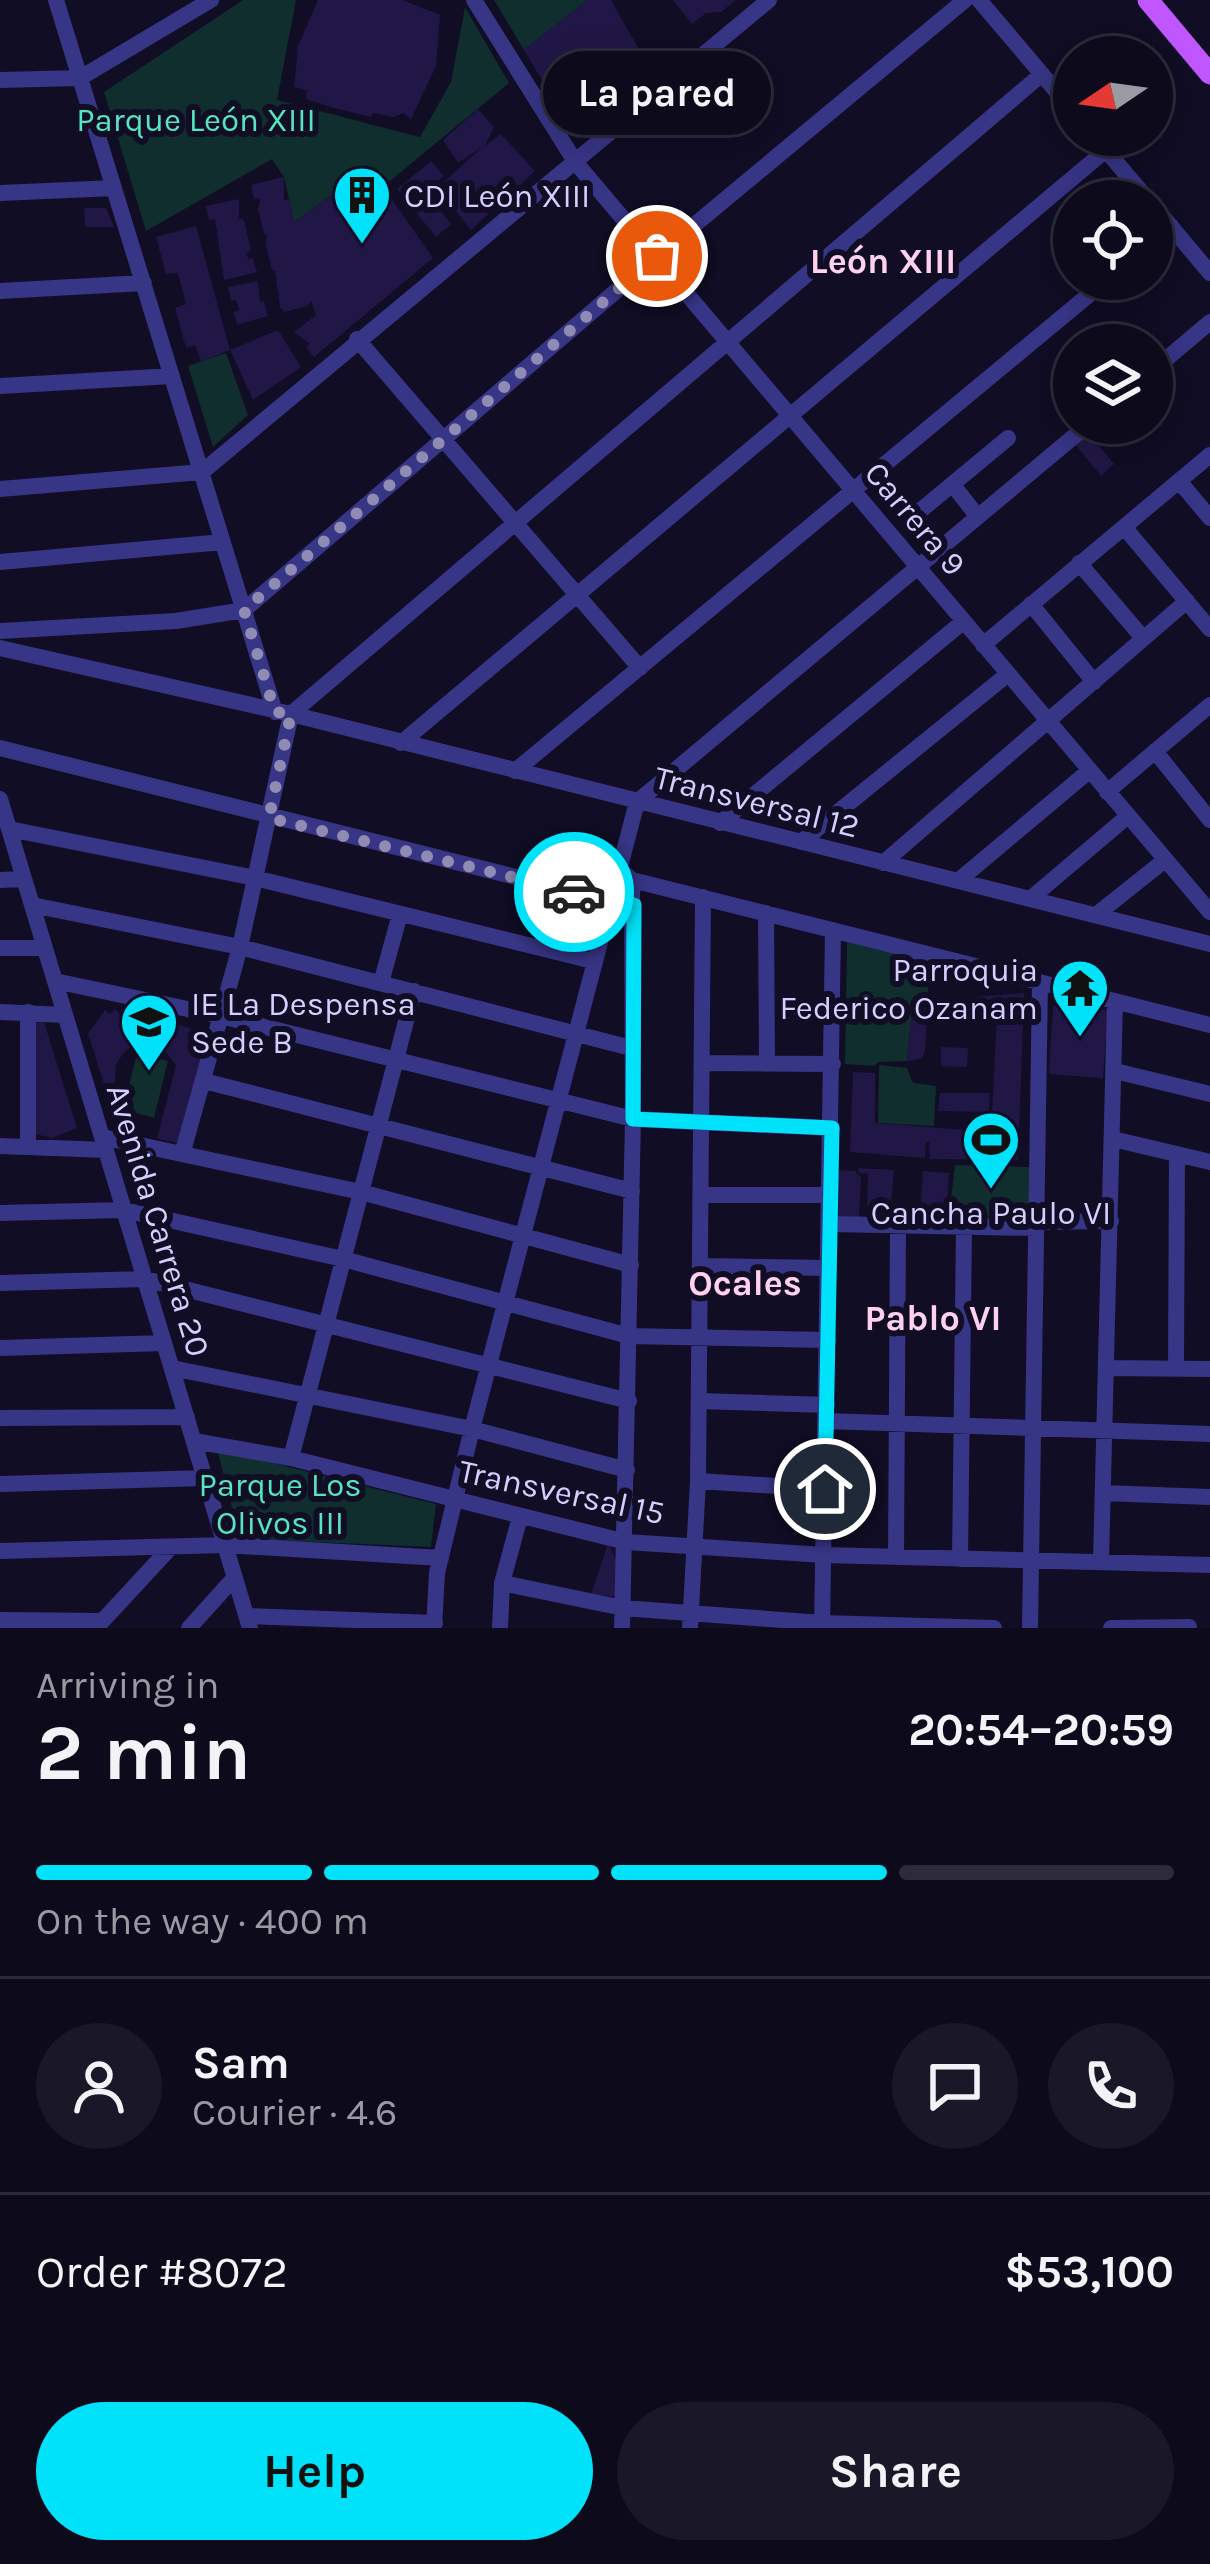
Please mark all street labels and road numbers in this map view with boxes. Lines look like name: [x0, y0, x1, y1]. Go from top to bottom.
street label: Carrera 9: [857, 454, 974, 583]
street label: Transversal 12: [651, 758, 863, 846]
street label: Avenida Carrera 20: [99, 1079, 218, 1361]
street label: Transversal 15: [456, 1452, 668, 1532]

